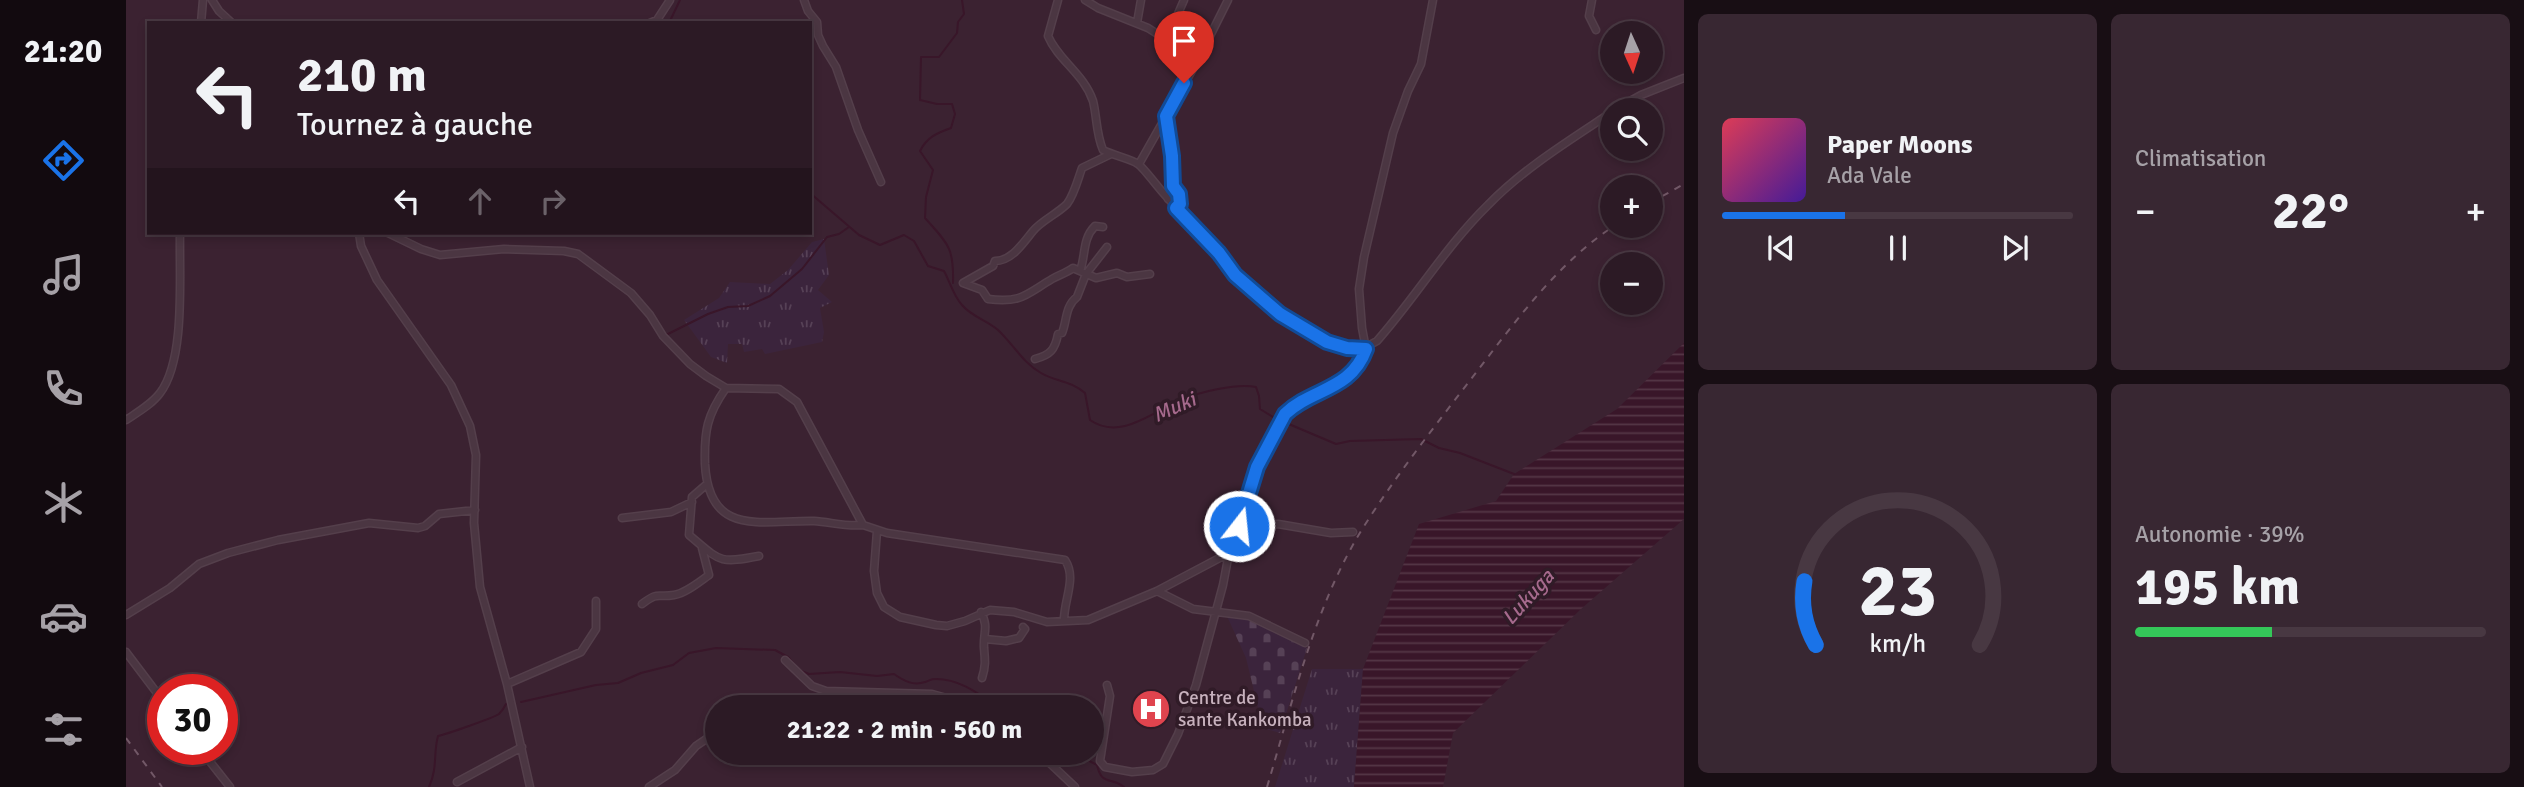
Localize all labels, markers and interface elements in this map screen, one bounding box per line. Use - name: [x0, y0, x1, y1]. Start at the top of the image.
- pin: [1154, 11, 1214, 83]
- north arrow: [1600, 21, 1662, 84]
- map controls: [1600, 21, 1663, 315]
- icon: arrive: [1165, 22, 1203, 60]
- text: 21:20: [24, 32, 102, 71]
- text: 210 m: [297, 45, 427, 105]
- icon: left: [182, 49, 273, 140]
- button: search: [1600, 98, 1663, 161]
- text: Tournez à gauche: [297, 105, 533, 144]
- text: Paper Moons: [1827, 129, 1973, 161]
- icon: directions: [39, 136, 88, 185]
- text: Climatisation: [2135, 144, 2266, 173]
- text: Ada Vale: [1827, 161, 1912, 190]
- button: +: [1600, 175, 1663, 238]
- text: 22°: [2272, 179, 2349, 243]
- icon: left: [388, 182, 426, 220]
- icon: ahead: [461, 182, 499, 220]
- icon: right: [534, 182, 572, 220]
- text: −: [2135, 188, 2156, 235]
- text: +: [2465, 188, 2486, 235]
- icon: previous: [1762, 229, 1800, 267]
- icon: pause: [1879, 229, 1917, 267]
- icon: next: [1996, 229, 2034, 267]
- icon: music: [39, 250, 88, 299]
- button: −: [1600, 252, 1663, 315]
- icon: phone: [39, 364, 88, 413]
- water label: Muki: [1148, 385, 1202, 428]
- icon: climate: [39, 478, 88, 527]
- position arrow: [1202, 489, 1276, 563]
- text: Autonomie · 39%: [2135, 520, 2305, 549]
- text: 23: [1858, 547, 1937, 636]
- text: 195 km: [2135, 555, 2300, 619]
- water label: Lukuga: [1496, 563, 1560, 630]
- icon: car: [39, 592, 88, 641]
- text: km/h: [1869, 627, 1926, 658]
- speed limit sign: 30: [147, 674, 238, 765]
- place label: Centre de sante Kankomba: [1178, 686, 1312, 732]
- hospital icon: Centre de sante Kankomba: [1130, 688, 1172, 730]
- icon: filters: [39, 705, 88, 754]
- text: 21:22 · 2 min · 560 m: [787, 714, 1022, 746]

